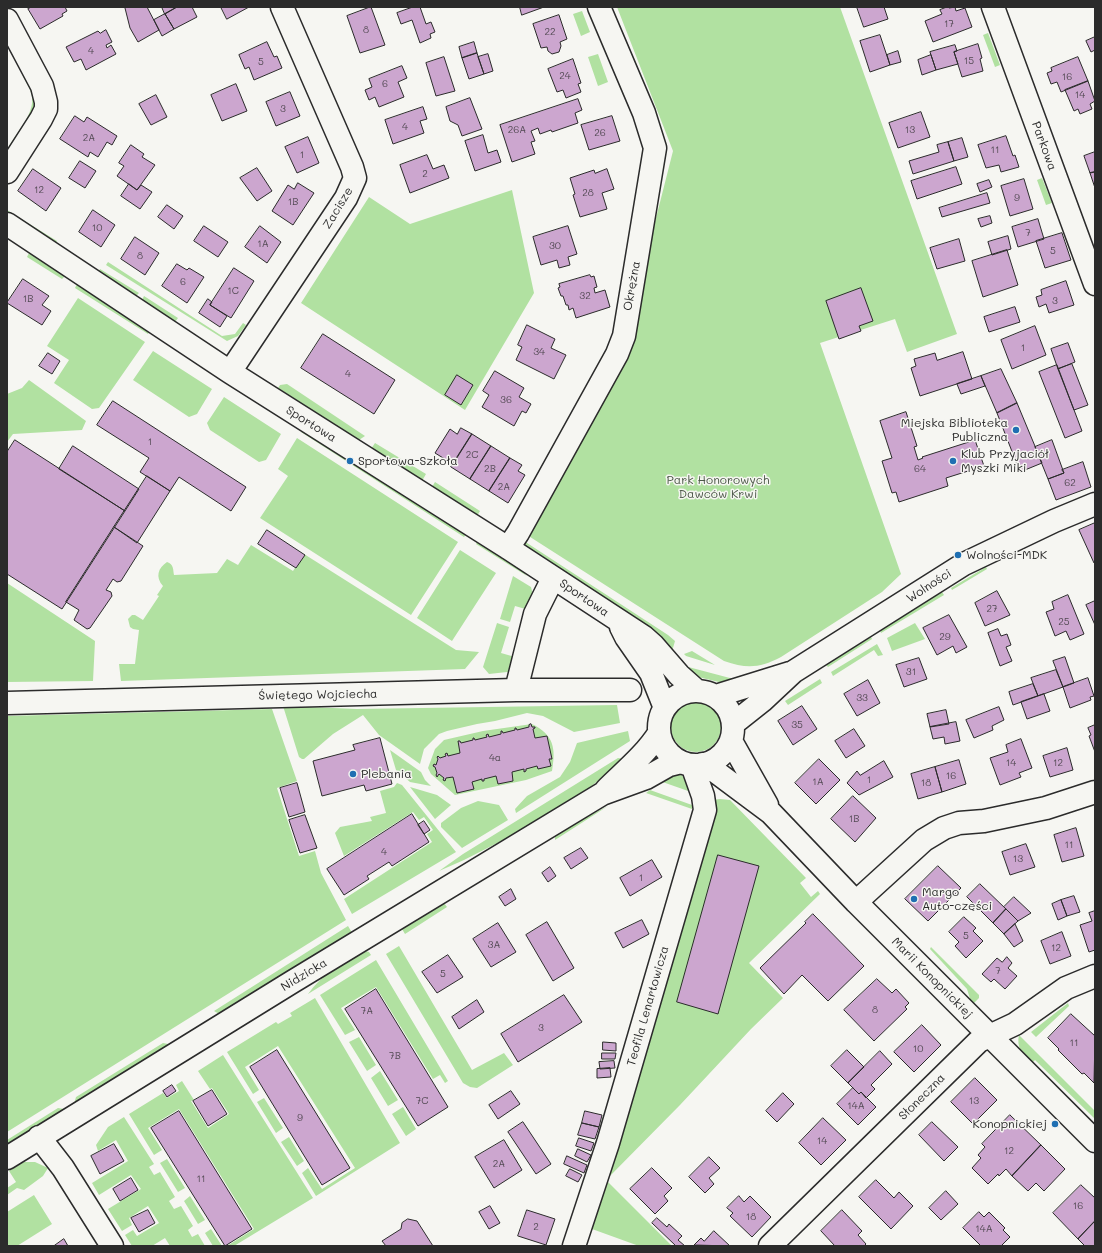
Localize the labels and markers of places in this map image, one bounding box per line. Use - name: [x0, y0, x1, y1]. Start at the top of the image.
- place label: Miejska Biblioteka Publiczna: [901, 416, 1008, 444]
- marker: Miejska Biblioteka Publiczna: [1011, 425, 1021, 435]
- place label: Klub Przyjaciół Myszki Miki: [961, 447, 1049, 475]
- place label: Sportowa-Szkoła: [358, 454, 458, 468]
- marker: Sportowa-Szkoła: [345, 456, 355, 466]
- marker: Klub Przyjaciół Myszki Miki: [948, 456, 958, 466]
- place label: Wolności-MDK: [966, 548, 1047, 562]
- marker: Wolności-MDK: [953, 550, 963, 560]
- place label: Plebania: [361, 767, 412, 781]
- marker: Plebania: [348, 769, 358, 779]
- place label: Margo Auto-części: [922, 885, 992, 913]
- marker: Margo Auto-części: [909, 894, 919, 904]
- place label: Konopnickiej: [973, 1117, 1047, 1131]
- marker: Konopnickiej: [1050, 1119, 1060, 1129]

